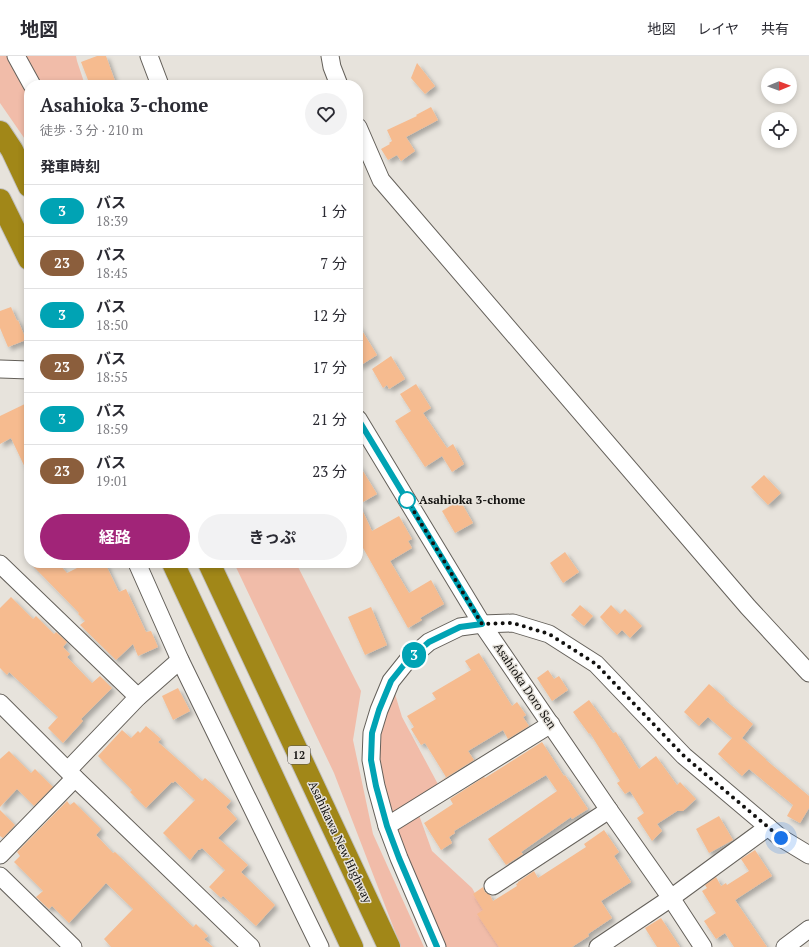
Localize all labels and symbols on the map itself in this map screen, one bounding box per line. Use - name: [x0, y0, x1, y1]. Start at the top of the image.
- north arrow: [761, 68, 797, 104]
- marker: Asahioka 3-chome: [398, 491, 416, 509]
- place label: Asahioka 3-chome: [419, 492, 526, 507]
- street label: Asahioka Doro Sen: [491, 640, 560, 732]
- line badge: 3: [401, 642, 427, 668]
- road number: 12: [288, 746, 310, 764]
- street label: Asahikawa New Highway: [306, 778, 376, 906]
- your location: [771, 828, 791, 848]

